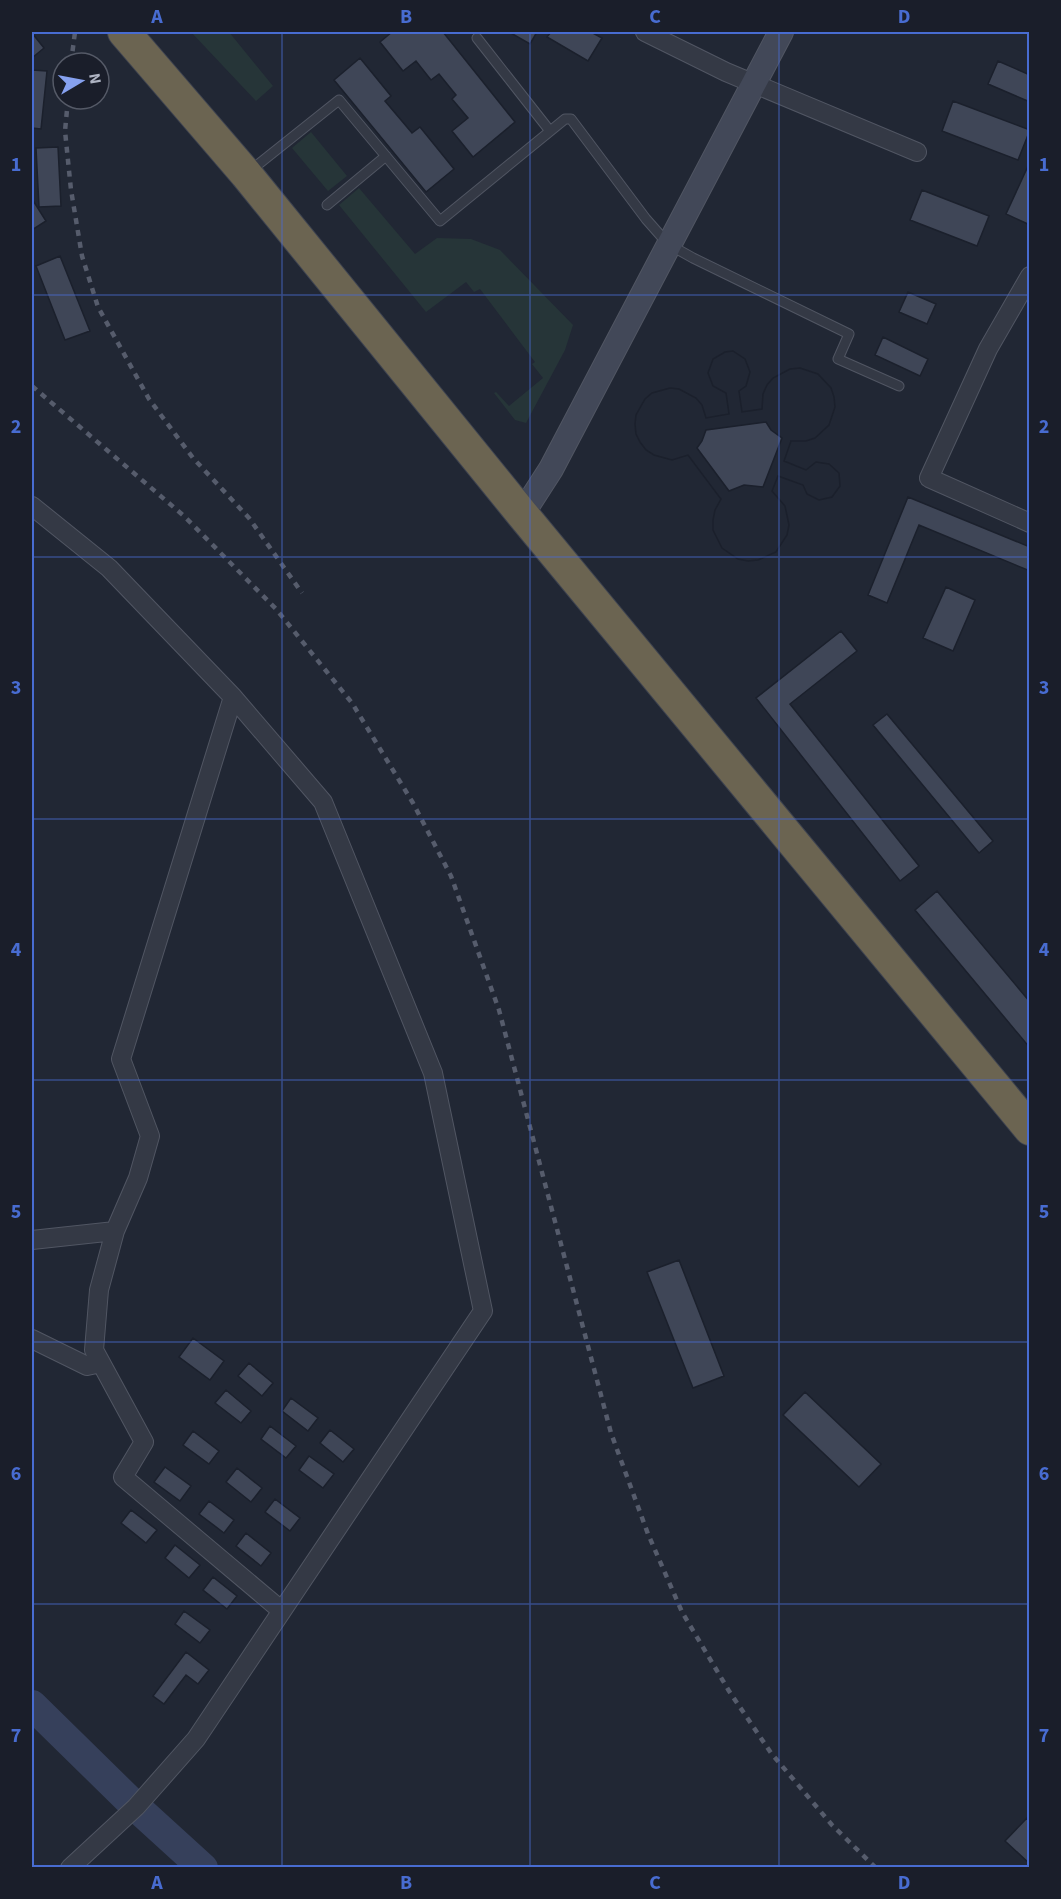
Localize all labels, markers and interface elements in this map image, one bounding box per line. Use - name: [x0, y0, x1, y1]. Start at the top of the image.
- text: A: [150, 3, 163, 31]
- text: B: [400, 3, 412, 31]
- text: C: [649, 3, 661, 31]
- text: D: [898, 3, 910, 31]
- north arrow: [51, 51, 111, 111]
- text: N: [83, 71, 107, 86]
- text: 1: [11, 151, 21, 179]
- text: 1: [1039, 151, 1049, 179]
- text: 2: [11, 413, 21, 441]
- text: 2: [1039, 413, 1049, 441]
- text: 3: [11, 674, 21, 702]
- text: 3: [1039, 674, 1049, 702]
- text: 4: [11, 936, 22, 964]
- text: 4: [1039, 936, 1050, 964]
- text: 5: [11, 1198, 21, 1226]
- text: 5: [1039, 1198, 1049, 1226]
- text: 6: [11, 1460, 21, 1488]
- text: 6: [1039, 1460, 1049, 1488]
- text: 7: [11, 1722, 21, 1750]
- text: 7: [1039, 1722, 1049, 1750]
- text: A: [150, 1869, 163, 1897]
- text: B: [400, 1869, 412, 1897]
- text: C: [649, 1869, 661, 1897]
- text: D: [898, 1869, 910, 1897]

